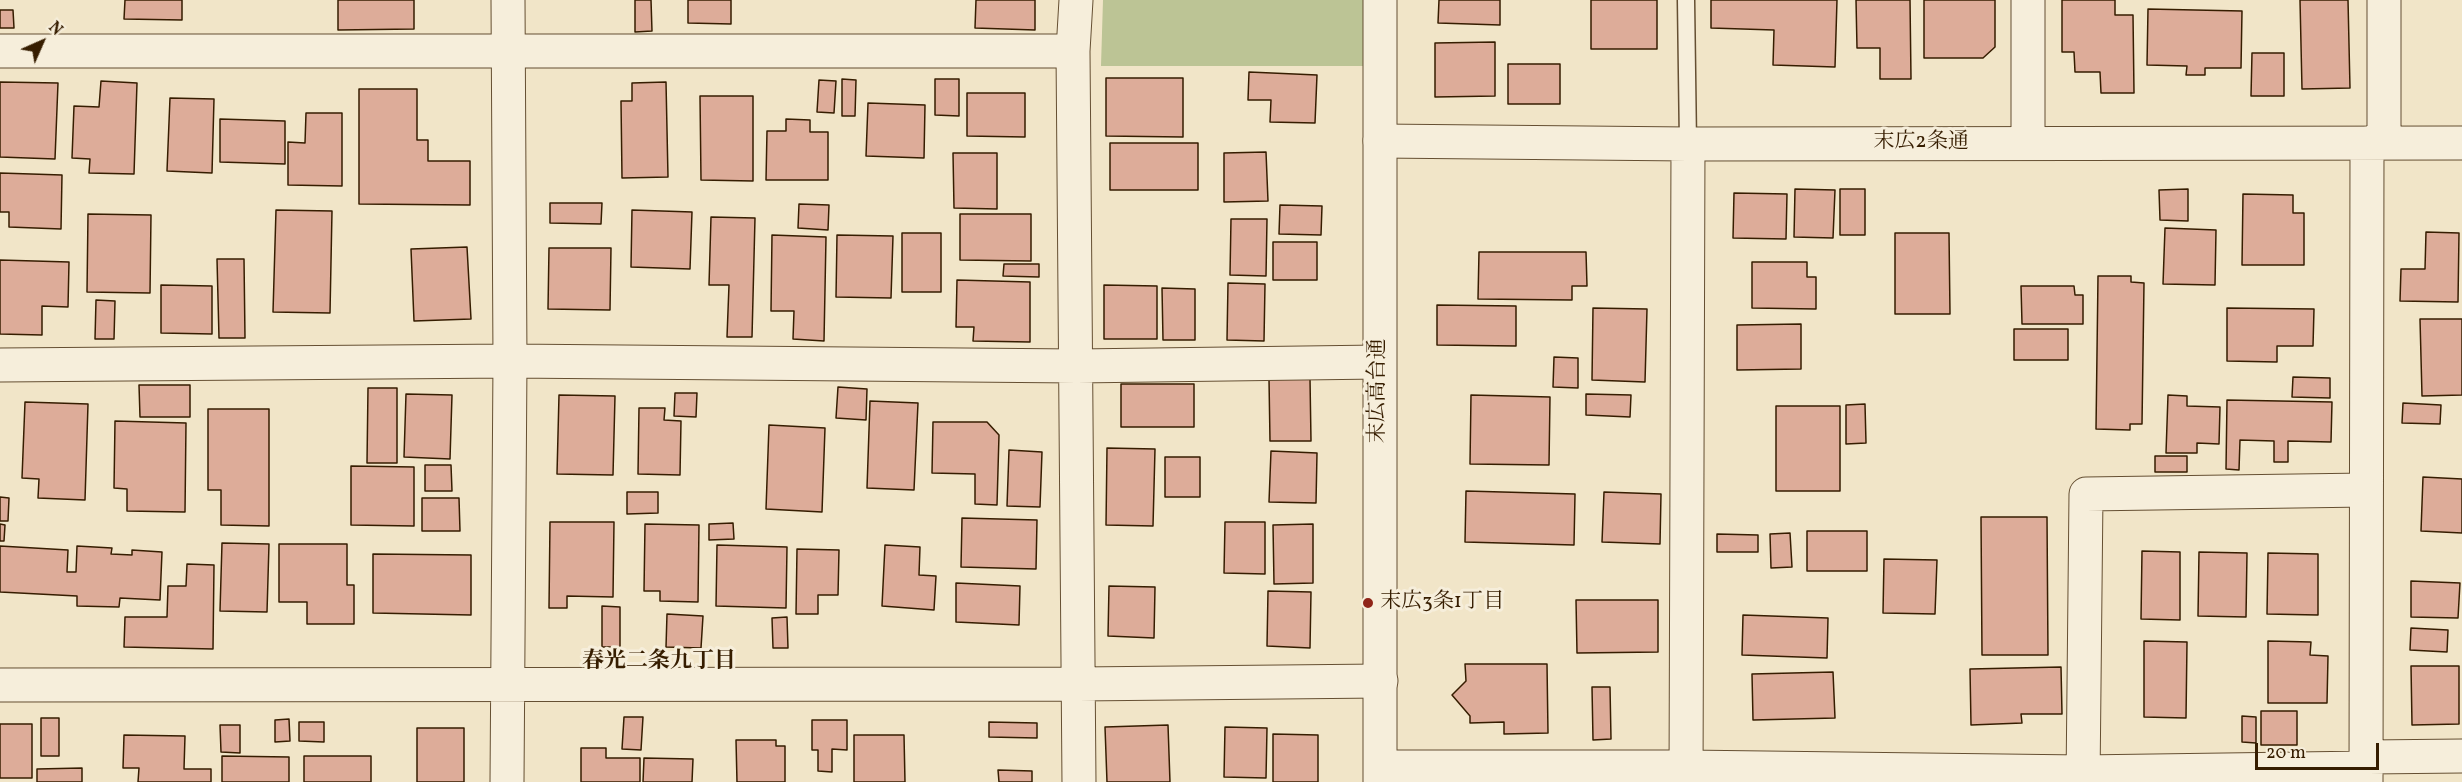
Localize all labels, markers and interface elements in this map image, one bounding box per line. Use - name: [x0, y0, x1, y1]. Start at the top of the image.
- north arrow: [12, 12, 72, 72]
- text: N: [43, 17, 67, 41]
- street label: 末広2条通: [1873, 130, 1969, 156]
- street label: 末広高台通: [1366, 339, 1392, 443]
- place label: 末広3条1丁目: [1380, 590, 1504, 616]
- marker: 末広3条1丁目: [1361, 596, 1375, 610]
- district label: 春光二条九丁目: [582, 650, 736, 676]
- scale bar: [2258, 731, 2382, 769]
- text: 20 m: [2266, 741, 2306, 766]

